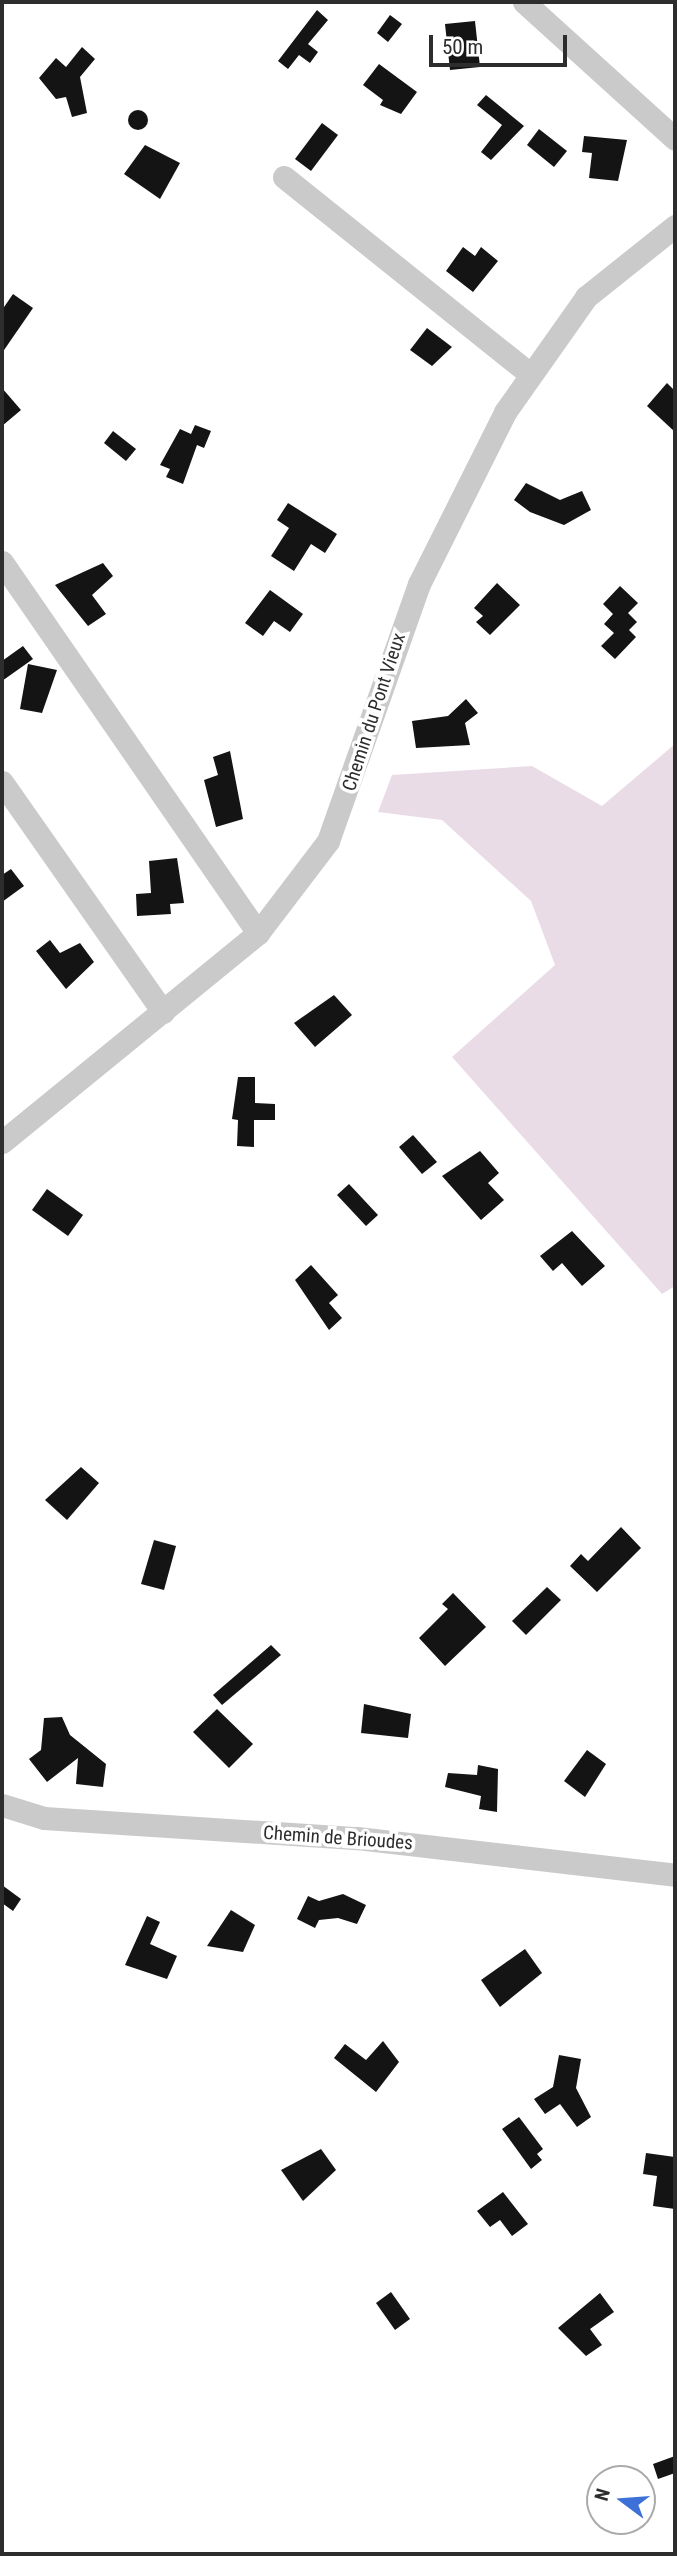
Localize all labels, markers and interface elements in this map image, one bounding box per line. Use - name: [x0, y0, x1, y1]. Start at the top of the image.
- scale bar: [432, 21, 570, 65]
- text: 50 m: [442, 35, 483, 59]
- street label: Chemin du Pont Vieux: [338, 630, 410, 794]
- street label: Chemin de Brioudes: [262, 1821, 414, 1855]
- north arrow: [586, 2465, 656, 2535]
- text: N: [590, 2486, 615, 2503]

